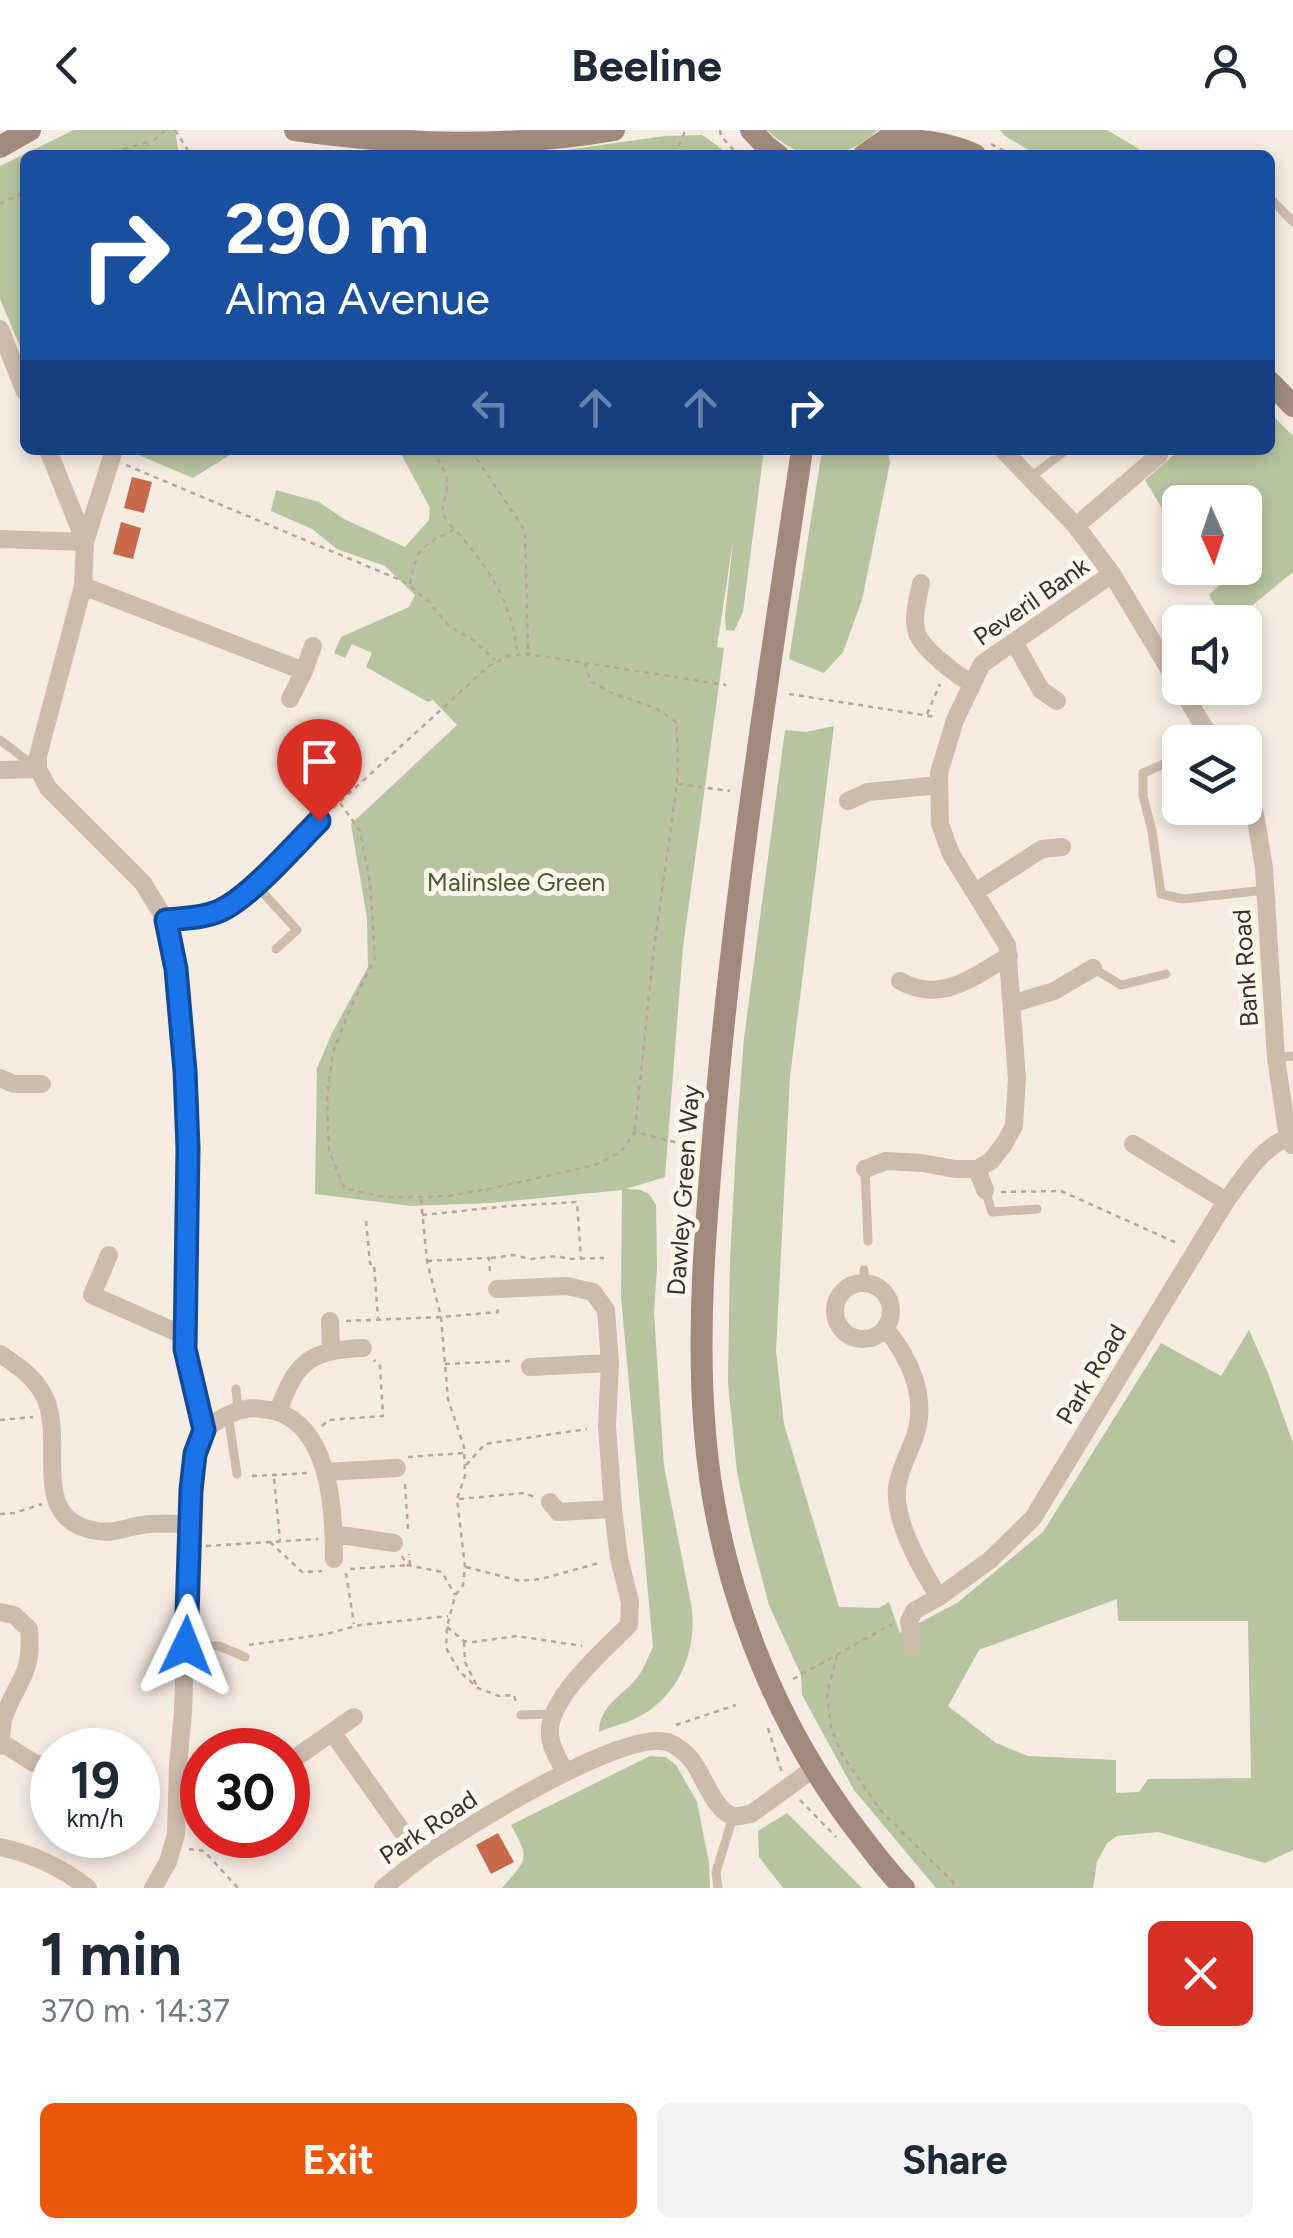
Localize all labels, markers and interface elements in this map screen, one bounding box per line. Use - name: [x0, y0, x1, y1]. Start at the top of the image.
- icon: back: [40, 38, 95, 93]
- text: Beeline: [571, 38, 722, 92]
- icon: person: [1198, 38, 1253, 93]
- text: 290 m: [225, 186, 429, 271]
- icon: right: [60, 190, 190, 320]
- text: Alma Avenue: [225, 271, 490, 325]
- icon: left: [463, 380, 518, 435]
- icon: ahead: [568, 380, 623, 435]
- icon: ahead: [673, 380, 728, 435]
- icon: right: [778, 380, 833, 435]
- north arrow: [1162, 485, 1262, 585]
- map controls: [1162, 485, 1262, 825]
- street label: Peveril Bank: [968, 550, 1095, 652]
- button: sound: [1162, 605, 1262, 705]
- pin: [277, 719, 362, 822]
- button: layers: [1162, 725, 1262, 825]
- icon: arrive: [292, 734, 347, 789]
- park label: Malinslee Green: [427, 867, 605, 897]
- street label: Bank Road: [1226, 908, 1264, 1028]
- street label: Dawley Green Way: [661, 1084, 705, 1296]
- street label: Park Road: [1049, 1319, 1133, 1429]
- position arrow: [134, 1594, 238, 1698]
- speed limit sign: 30: [180, 1728, 310, 1858]
- text: 19: [70, 1750, 120, 1811]
- street label: Park Road: [373, 1783, 483, 1871]
- text: km/h: [66, 1803, 124, 1833]
- text: 1 min: [40, 1918, 182, 1990]
- button: close: [1148, 1921, 1253, 2026]
- text: 370 m · 14:37: [40, 1992, 230, 2030]
- button: Exit: [40, 2103, 637, 2218]
- button: Share: [657, 2103, 1253, 2218]

